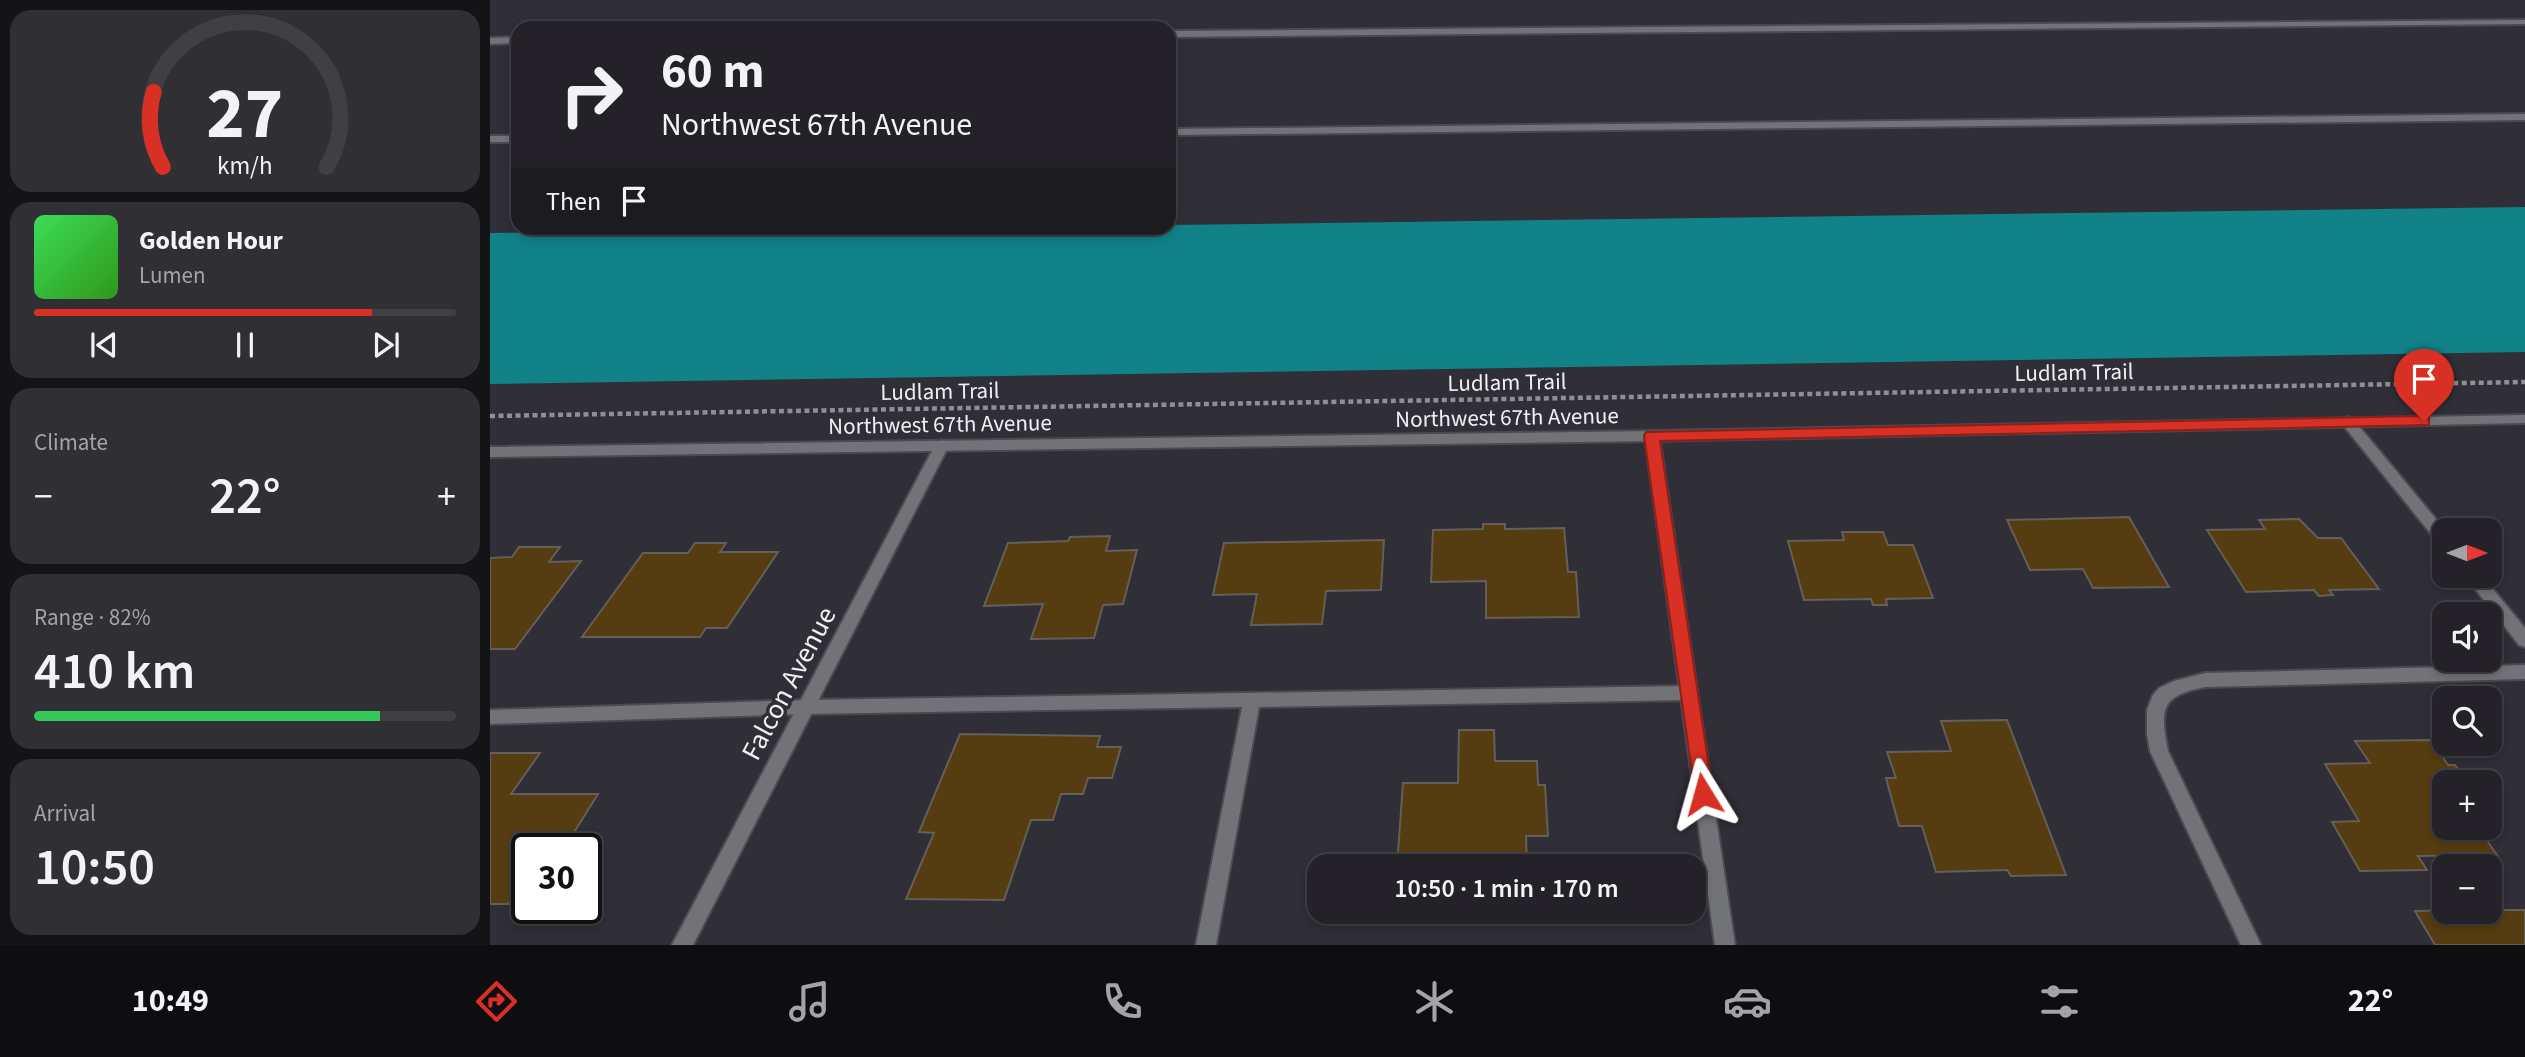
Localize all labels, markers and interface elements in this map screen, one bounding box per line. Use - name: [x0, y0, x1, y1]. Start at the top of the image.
- text: 60 m: [661, 37, 765, 107]
- icon: right: [546, 49, 637, 140]
- text: 27: [207, 62, 283, 166]
- text: Northwest 67th Avenue: [661, 102, 972, 148]
- text: km/h: [217, 148, 273, 184]
- icon: arrive: [615, 182, 653, 220]
- text: Then: [546, 183, 601, 220]
- text: Golden Hour: [139, 222, 283, 259]
- text: Lumen: [139, 259, 206, 292]
- icon: previous: [85, 326, 123, 364]
- icon: pause: [226, 326, 264, 364]
- icon: next: [367, 326, 405, 364]
- pin: [2394, 349, 2454, 421]
- street label: Ludlam Trail: [2014, 355, 2134, 390]
- icon: arrive: [2405, 360, 2443, 398]
- street label: Ludlam Trail: [1447, 365, 1567, 400]
- street label: Ludlam Trail: [880, 374, 1000, 409]
- street label: Northwest 67th Avenue: [1395, 399, 1619, 436]
- street label: Northwest 67th Avenue: [828, 406, 1052, 443]
- text: Climate: [34, 426, 108, 459]
- text: 22°: [209, 460, 281, 534]
- text: −: [34, 470, 53, 524]
- text: +: [437, 470, 456, 524]
- north arrow: [2432, 518, 2502, 588]
- map controls: [2432, 518, 2502, 924]
- street label: Falcon Avenue: [732, 600, 846, 767]
- text: Range · 82%: [34, 601, 151, 634]
- button: sound: [2432, 602, 2502, 672]
- text: 410 km: [34, 635, 195, 709]
- button: search: [2432, 686, 2502, 756]
- position arrow: [1666, 757, 1740, 831]
- button: +: [2432, 770, 2502, 840]
- text: Arrival: [34, 797, 96, 830]
- text: 10:50: [34, 831, 155, 905]
- speed limit sign: 30: [511, 833, 602, 924]
- button: −: [2432, 854, 2502, 924]
- text: 10:50 · 1 min · 170 m: [1394, 870, 1619, 907]
- icon: directions: [472, 977, 521, 1026]
- icon: music: [785, 977, 834, 1026]
- icon: phone: [1098, 977, 1147, 1026]
- icon: climate: [1410, 977, 1459, 1026]
- icon: car: [1723, 977, 1772, 1026]
- icon: filters: [2035, 977, 2084, 1026]
- text: 10:49: [132, 978, 209, 1024]
- text: 22°: [2348, 978, 2393, 1024]

